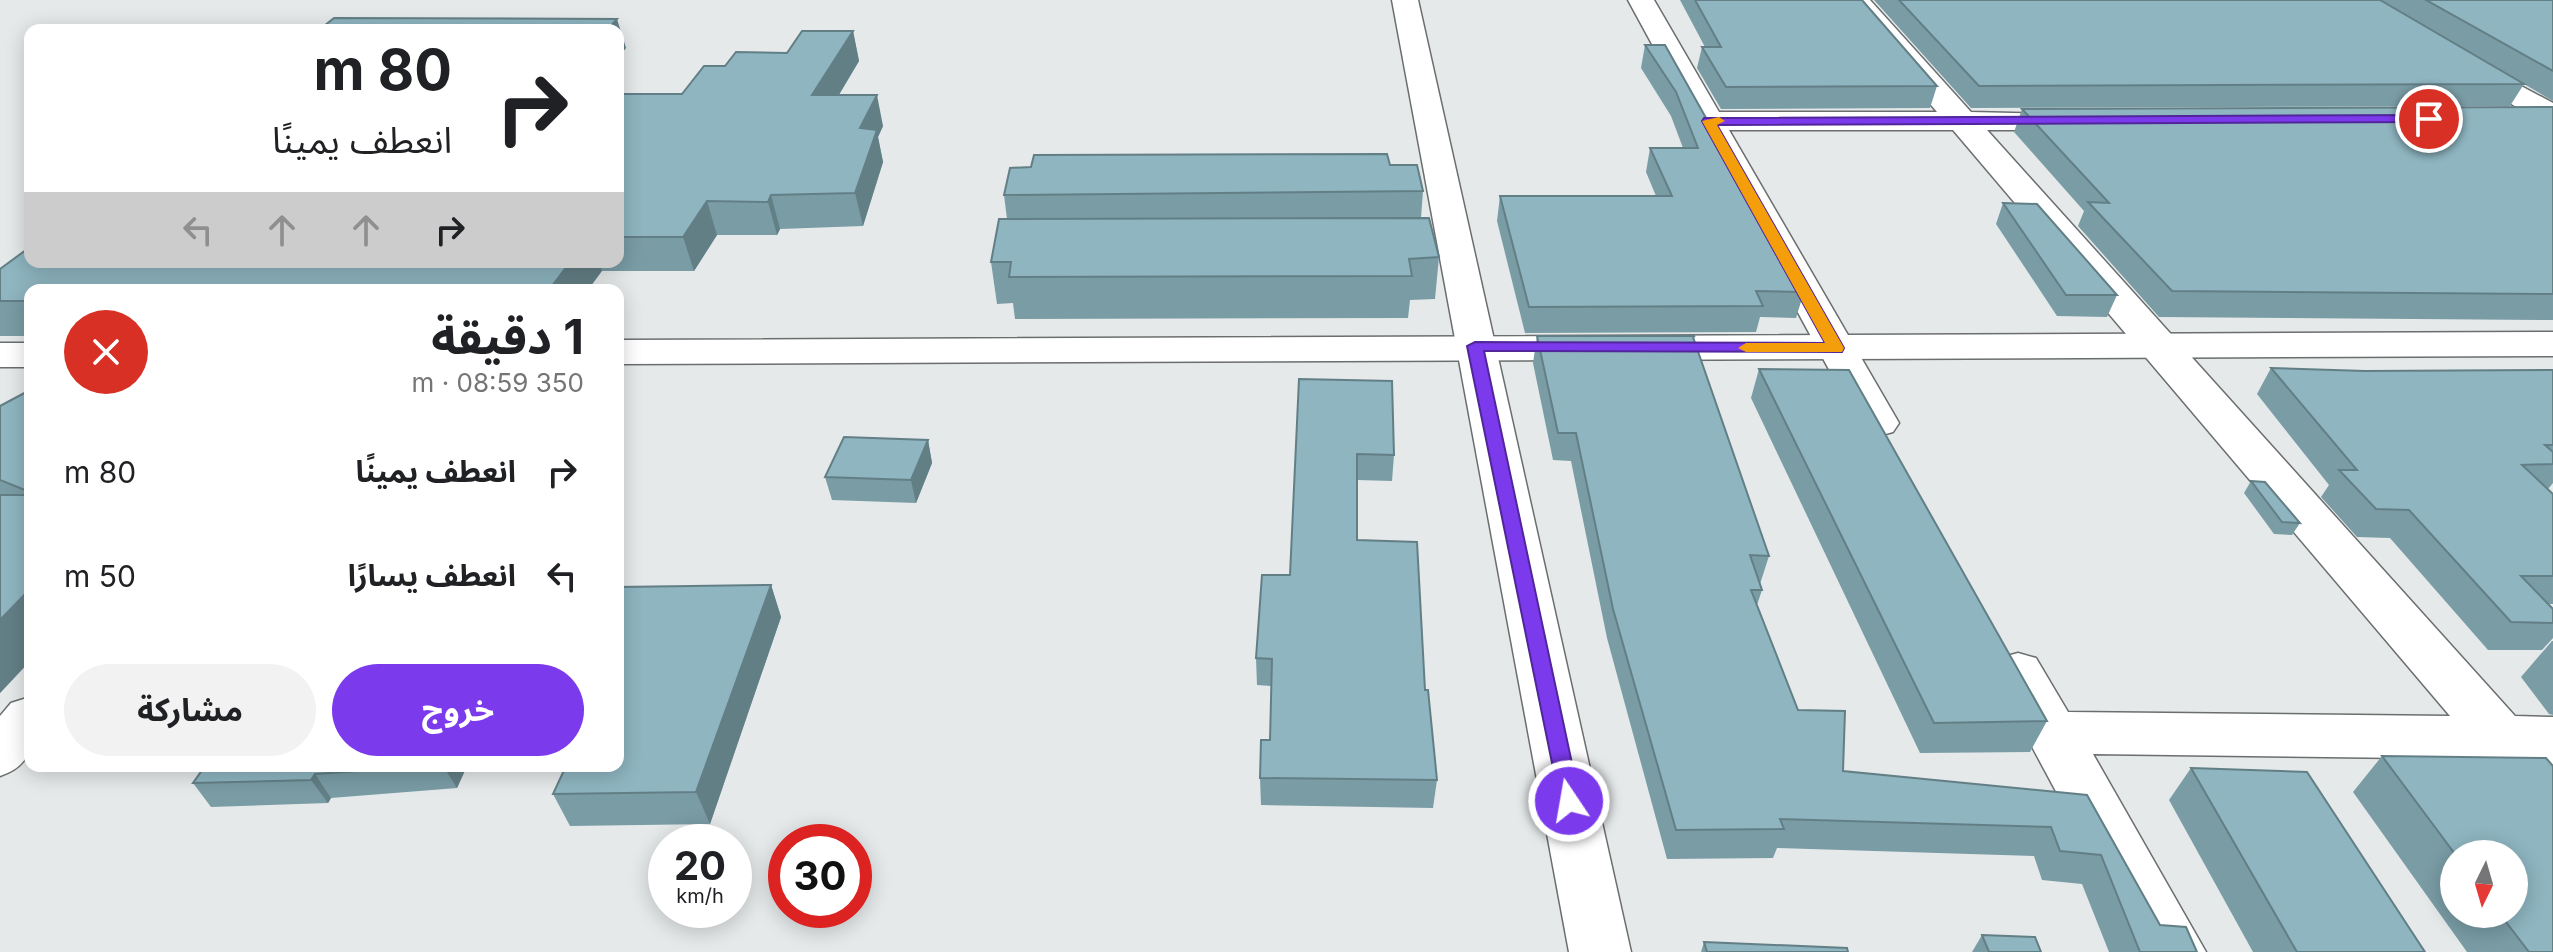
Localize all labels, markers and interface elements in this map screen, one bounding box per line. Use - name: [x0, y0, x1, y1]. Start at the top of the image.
- text: 80 m: [313, 36, 452, 104]
- icon: right: [480, 56, 584, 160]
- pin: [2395, 85, 2463, 153]
- icon: arrive: [2407, 97, 2451, 141]
- text: انعطف يمينًا: [272, 118, 452, 162]
- icon: left: [176, 208, 220, 252]
- icon: ahead: [260, 208, 304, 252]
- icon: ahead: [344, 208, 388, 252]
- icon: right: [428, 208, 472, 252]
- text: 1 دقيقة: [431, 307, 584, 366]
- button: close: [64, 310, 148, 394]
- text: 350 m · 08:59: [412, 367, 584, 398]
- icon: right: [540, 450, 584, 494]
- text: انعطف يمينًا: [356, 453, 516, 489]
- text: 80 m: [64, 454, 136, 490]
- icon: left: [540, 554, 584, 598]
- text: انعطف يسارًا: [348, 557, 516, 593]
- text: 50 m: [64, 558, 136, 594]
- button: مشاركة: [64, 664, 316, 756]
- button: خروج: [332, 664, 584, 756]
- position arrow: [1527, 759, 1611, 843]
- speed limit sign: 30: [768, 824, 872, 928]
- north arrow: [2440, 840, 2528, 928]
- map controls: [2440, 840, 2528, 928]
- text: 20: [674, 841, 726, 890]
- text: km/h: [676, 884, 724, 908]

